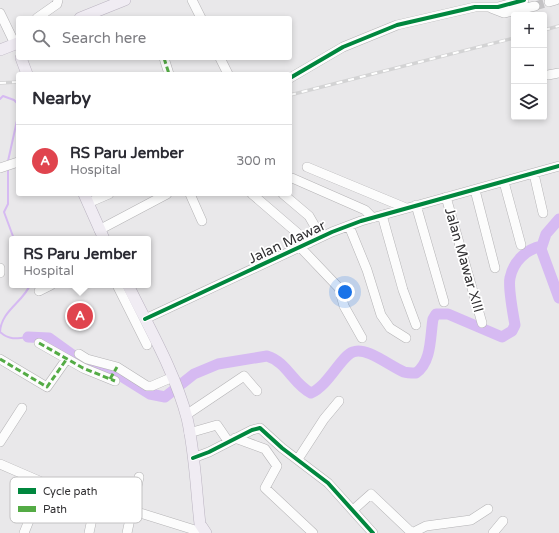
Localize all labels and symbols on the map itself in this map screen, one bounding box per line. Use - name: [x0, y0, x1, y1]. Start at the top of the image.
- street label: Jalan Mawar XIII: [441, 206, 487, 314]
- street label: Jalan Mawar: [246, 216, 329, 267]
- your location: [335, 282, 355, 302]
- pin: A: [67, 301, 93, 331]
- legend: [10, 477, 142, 523]
- text: Cycle path: [43, 485, 98, 498]
- text: Path: [43, 503, 67, 516]

